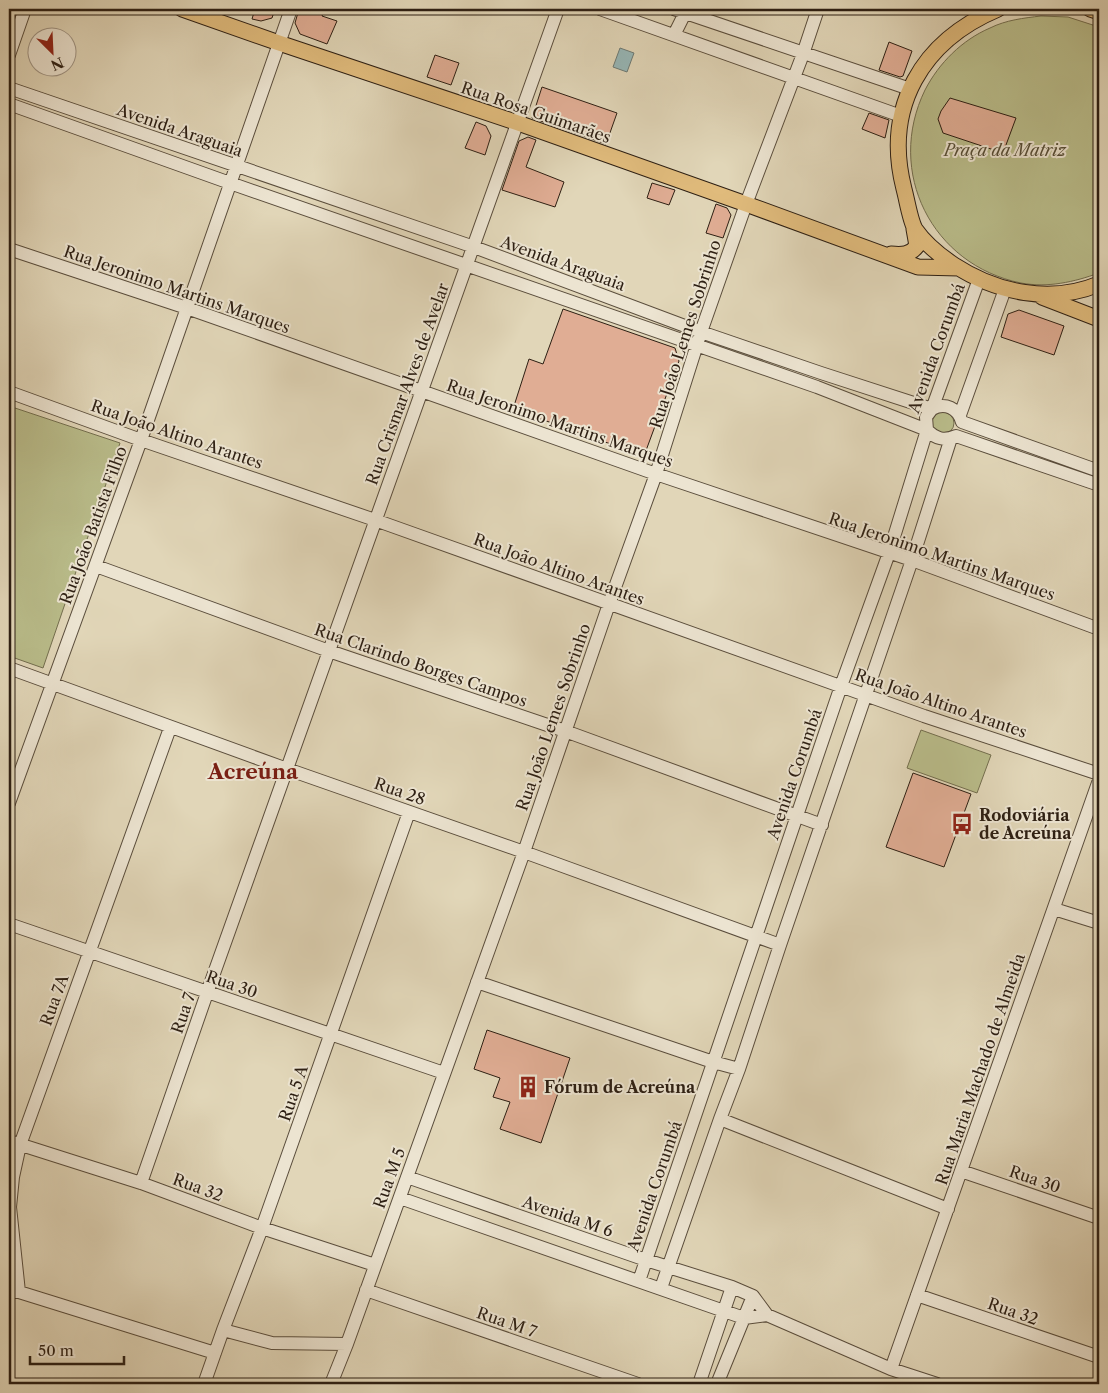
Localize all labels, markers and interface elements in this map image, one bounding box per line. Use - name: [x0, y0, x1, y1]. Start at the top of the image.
- north arrow: [28, 28, 78, 78]
- text: N: [48, 53, 67, 75]
- street label: Rua Rosa Guimarães: [459, 77, 613, 147]
- street label: Avenida Araguaia: [114, 99, 246, 161]
- park label: Praça da Matriz: [942, 140, 1068, 160]
- street label: Avenida Araguaia: [497, 231, 629, 295]
- street label: Rua João Lemes Sobrinho: [645, 237, 725, 431]
- street label: Rua Jeronimo Martins Marques: [61, 241, 293, 337]
- street label: Rua Crismar Alves de Avelar: [361, 280, 453, 488]
- street label: Avenida Corumbá: [903, 280, 969, 417]
- street label: Rua Jeronimo Martins Marques: [444, 375, 676, 471]
- street label: Rua João Altino Arantes: [88, 395, 266, 473]
- street label: Rua João Batista Filho: [55, 443, 131, 607]
- street label: Rua Jeronimo Martins Marques: [826, 508, 1058, 604]
- street label: Rua João Altino Arantes: [471, 529, 647, 609]
- street label: Rua Clarindo Borges Campos: [312, 619, 530, 711]
- street label: Rua João Lemes Sobrinho: [511, 621, 595, 813]
- street label: Rua João Altino Arantes: [852, 664, 1030, 742]
- street label: Avenida Corumbá: [762, 705, 826, 843]
- district label: Acreúna: [207, 759, 299, 784]
- street label: Rua 28: [372, 773, 428, 809]
- place label: Rodoviária de Acreúna: [979, 805, 1072, 843]
- bus stop icon: Rodoviária de Acreúna: [949, 811, 975, 837]
- street label: Rua Maria Machado de Almeida: [931, 950, 1029, 1187]
- street label: Rua 30: [204, 966, 260, 1002]
- street label: Rua 7A: [35, 970, 73, 1028]
- street label: Rua 7: [167, 990, 199, 1036]
- street label: Rua 5 A: [274, 1061, 312, 1124]
- building icon: Fórum de Acreúna: [515, 1074, 541, 1100]
- place label: Fórum de Acreúna: [544, 1077, 696, 1097]
- street label: Avenida Corumbá: [622, 1117, 686, 1255]
- street label: Rua M 5: [369, 1145, 409, 1211]
- street label: Rua 30: [1007, 1161, 1063, 1197]
- street label: Rua 32: [170, 1169, 226, 1205]
- street label: Avenida M 6: [519, 1191, 616, 1241]
- street label: Rua 32: [985, 1293, 1041, 1329]
- street label: Rua M 7: [474, 1302, 540, 1342]
- scale bar: [30, 1333, 124, 1365]
- text: 50 m: [38, 1341, 74, 1360]

